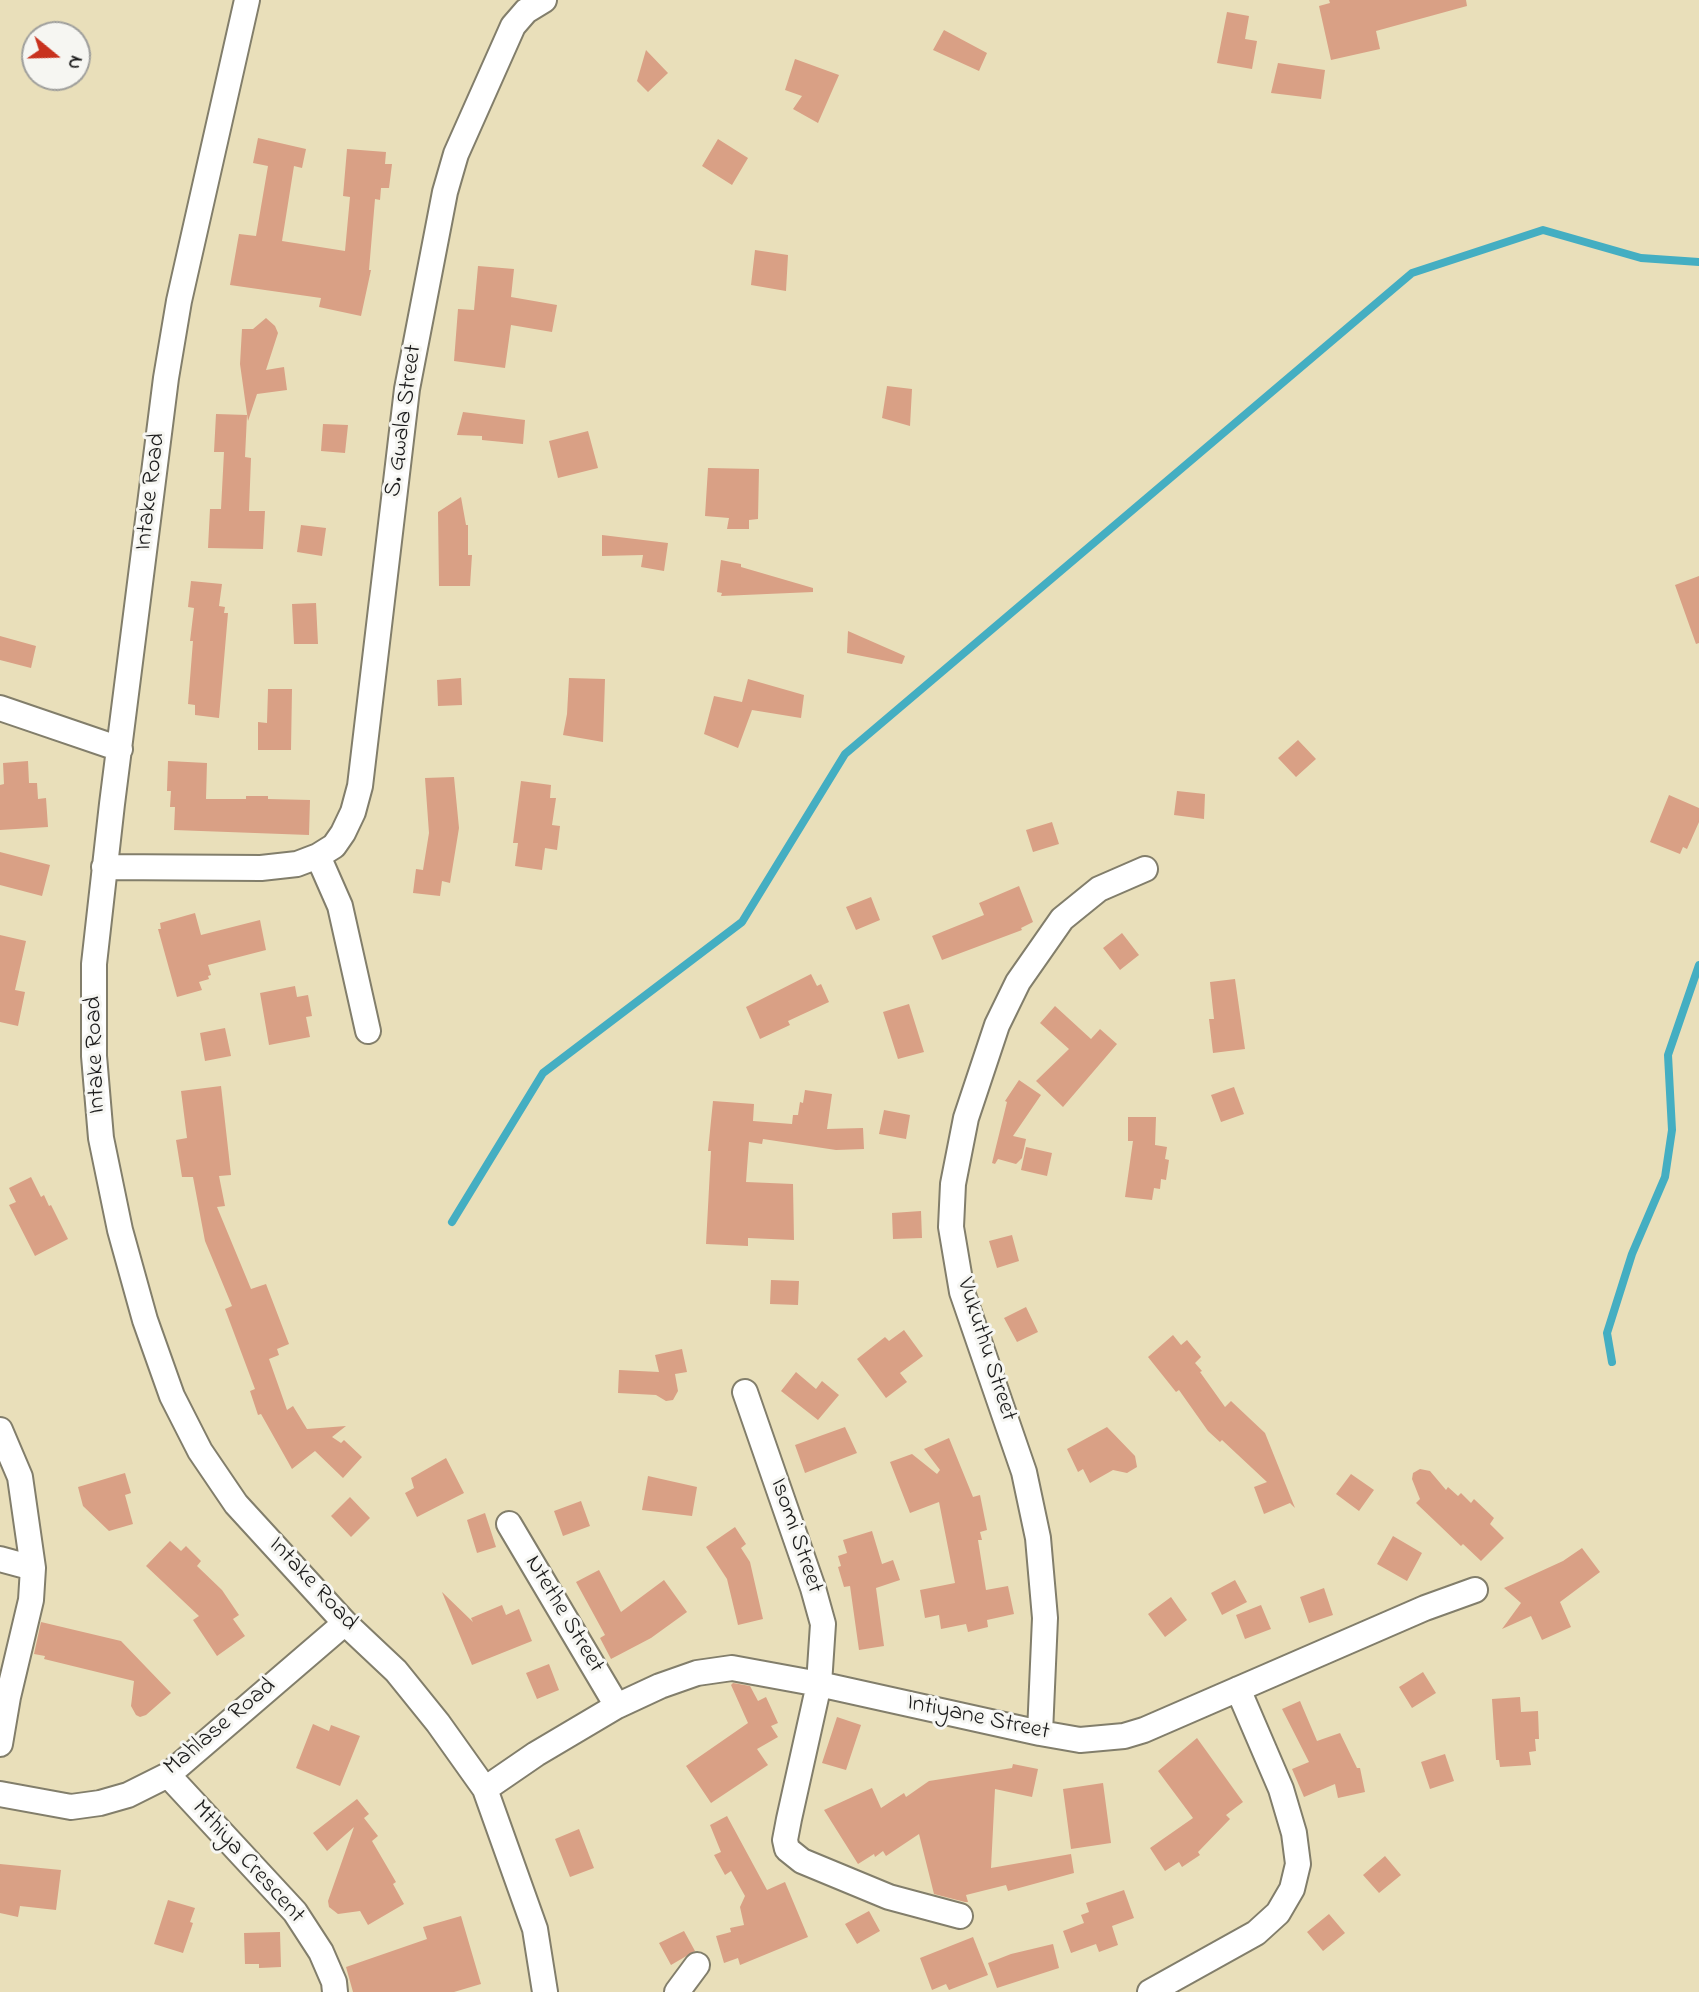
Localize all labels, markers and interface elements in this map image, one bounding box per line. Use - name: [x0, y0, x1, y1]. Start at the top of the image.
- north arrow: [21, 21, 91, 91]
- text: N: [60, 52, 89, 73]
- street label: S. Gwala Street: [380, 343, 430, 499]
- street label: Intake Road: [131, 432, 173, 552]
- street label: Intake Road: [81, 996, 113, 1114]
- street label: Vukuthu Street: [948, 1275, 1022, 1425]
- street label: Isomi Street: [762, 1475, 828, 1597]
- street label: Intake Road: [261, 1532, 363, 1638]
- street label: Ntethe Street: [517, 1551, 609, 1679]
- street label: Mahlase Road: [159, 1673, 283, 1783]
- street label: Intiyane Street: [904, 1690, 1052, 1748]
- street label: Mthiya Crescent: [184, 1796, 310, 1930]

